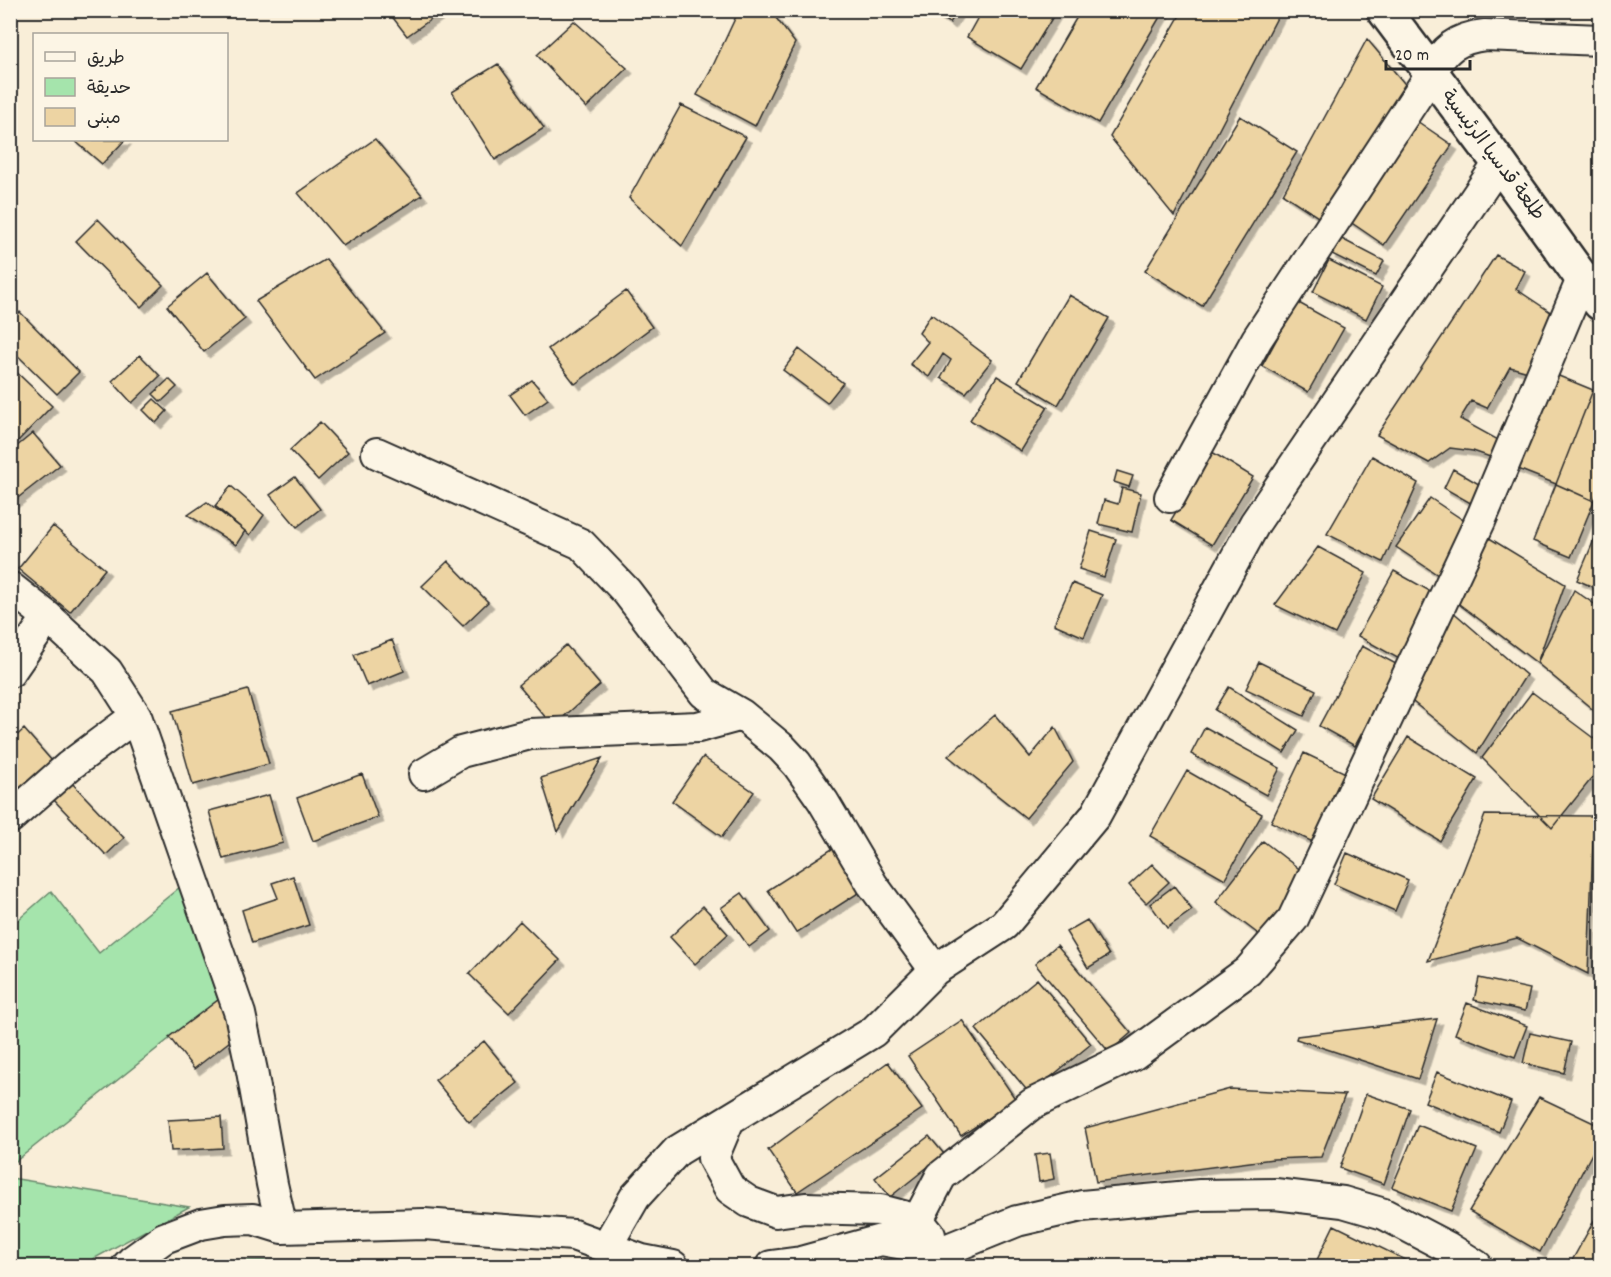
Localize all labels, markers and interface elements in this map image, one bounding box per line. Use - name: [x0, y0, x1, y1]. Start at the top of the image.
- legend: [33, 33, 228, 141]
- scale bar: [1386, 33, 1470, 71]
- text: 20 m: [1395, 44, 1429, 69]
- text: طريق: [87, 47, 125, 72]
- text: حديقة: [87, 77, 131, 102]
- street label: طلعة قدسيا الرئيسية: [1433, 85, 1551, 227]
- text: مبنى: [87, 107, 121, 132]

